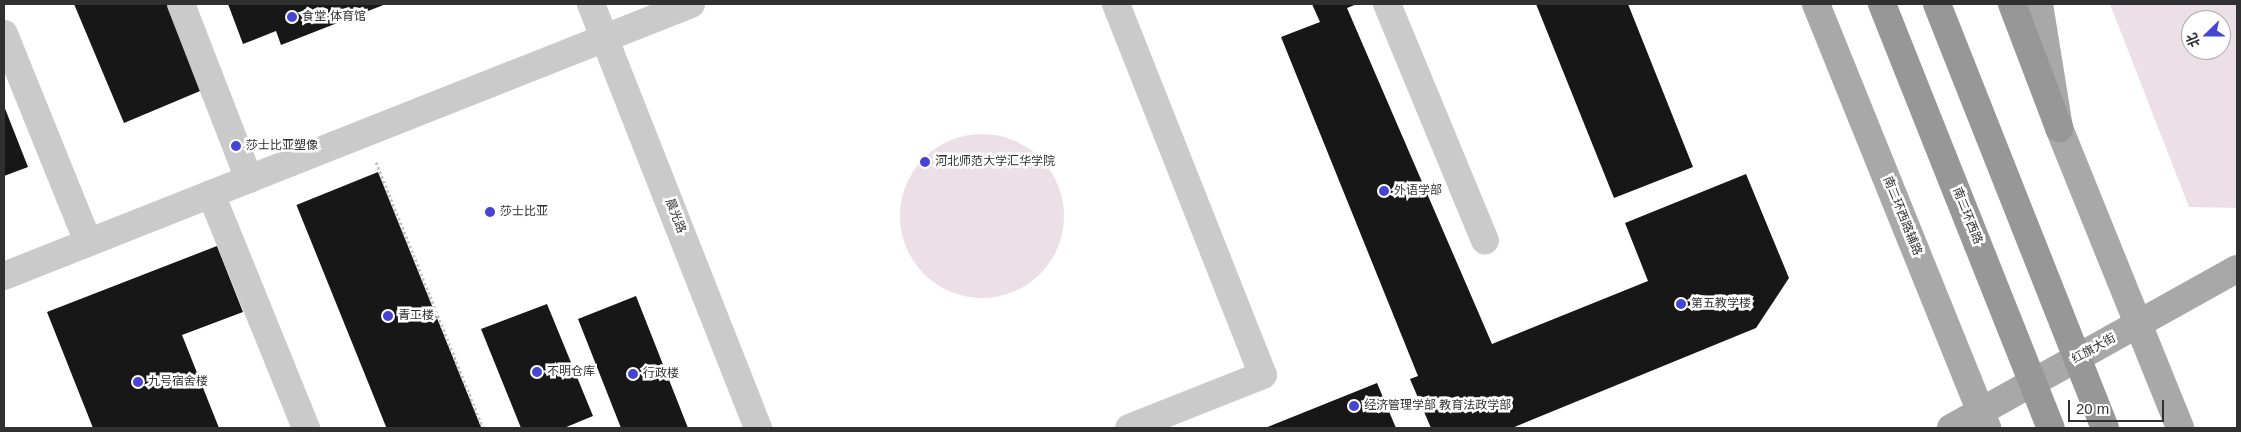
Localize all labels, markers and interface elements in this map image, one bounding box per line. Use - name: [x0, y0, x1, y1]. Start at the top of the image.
- place label: 食堂·体育馆: [302, 10, 366, 24]
- north arrow: [2181, 10, 2231, 60]
- marker: 食堂·体育馆: [286, 11, 298, 23]
- text: 北: [2183, 31, 2203, 50]
- place label: 莎士比亚塑像: [246, 139, 318, 153]
- marker: 莎士比亚塑像: [230, 140, 242, 152]
- place label: 河北师范大学汇华学院: [935, 155, 1055, 169]
- marker: 河北师范大学汇华学院: [919, 156, 931, 168]
- street label: 南二环西路辅路: [1880, 174, 1924, 258]
- place label: 外语学部: [1394, 184, 1442, 198]
- marker: 外语学部: [1378, 185, 1390, 197]
- street label: 南二环西路: [1949, 185, 1985, 247]
- street label: 晨光路: [662, 197, 688, 235]
- place label: 莎士比亚: [500, 205, 548, 219]
- marker: 莎士比亚: [484, 206, 496, 218]
- place label: 第五教学楼: [1691, 297, 1751, 311]
- marker: 第五教学楼: [1675, 298, 1687, 310]
- place label: 青工楼: [398, 309, 434, 323]
- marker: 青工楼: [382, 310, 394, 322]
- street label: 红旗大街: [2070, 331, 2118, 367]
- place label: 不明仓库: [547, 365, 595, 379]
- marker: 不明仓库: [531, 366, 543, 378]
- place label: 行政楼: [643, 367, 679, 381]
- marker: 行政楼: [627, 368, 639, 380]
- place label: 九号宿舍楼: [148, 375, 208, 389]
- marker: 九号宿舍楼: [132, 376, 144, 388]
- scale bar: [2071, 390, 2167, 422]
- place label: 经济管理学部 教育法政学部: [1364, 399, 1511, 413]
- marker: 经济管理学部 教育法政学部: [1348, 400, 1360, 412]
- text: 20 m: [2076, 400, 2109, 417]

